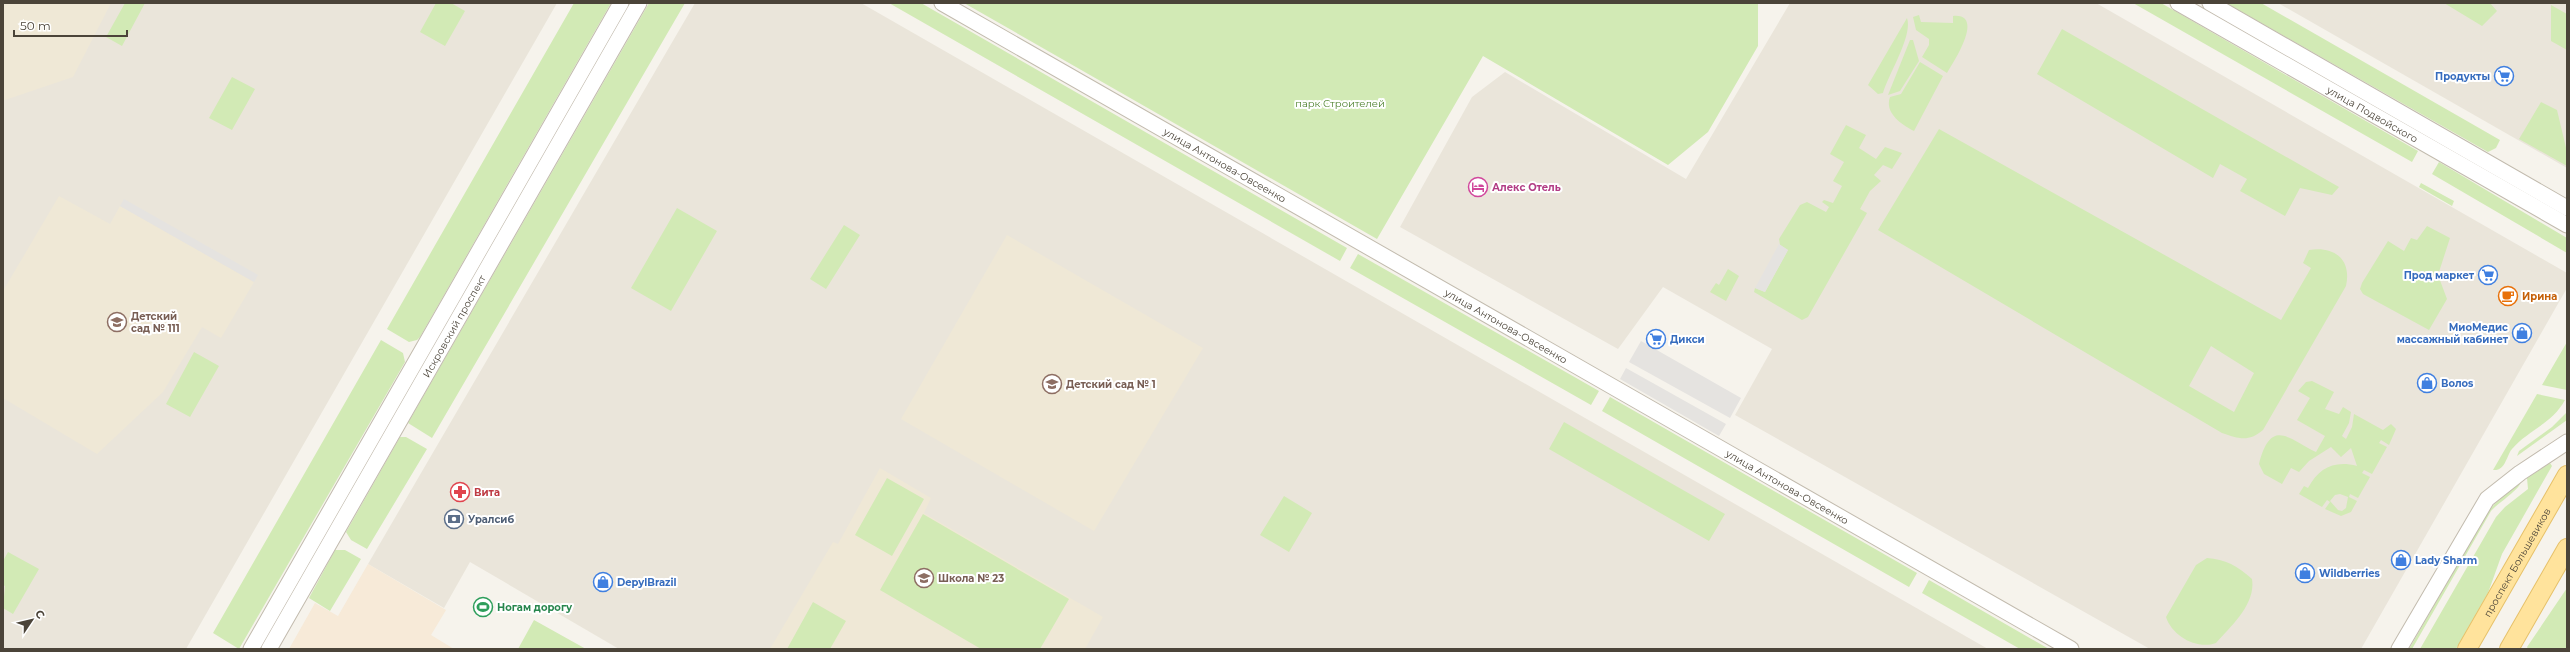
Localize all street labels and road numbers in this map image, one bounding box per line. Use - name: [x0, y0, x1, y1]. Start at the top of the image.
- street label: улица Подвойского: [2324, 83, 2420, 146]
- street label: улица Антонова-Овсеенко: [1160, 125, 1288, 206]
- street label: Искровский проспект: [420, 273, 489, 380]
- street label: улица Антонова-Овсеенко: [1441, 286, 1570, 366]
- street label: улица Антонова-Овсеенко: [1723, 446, 1851, 527]
- street label: проспект Большевиков: [2481, 506, 2554, 619]

